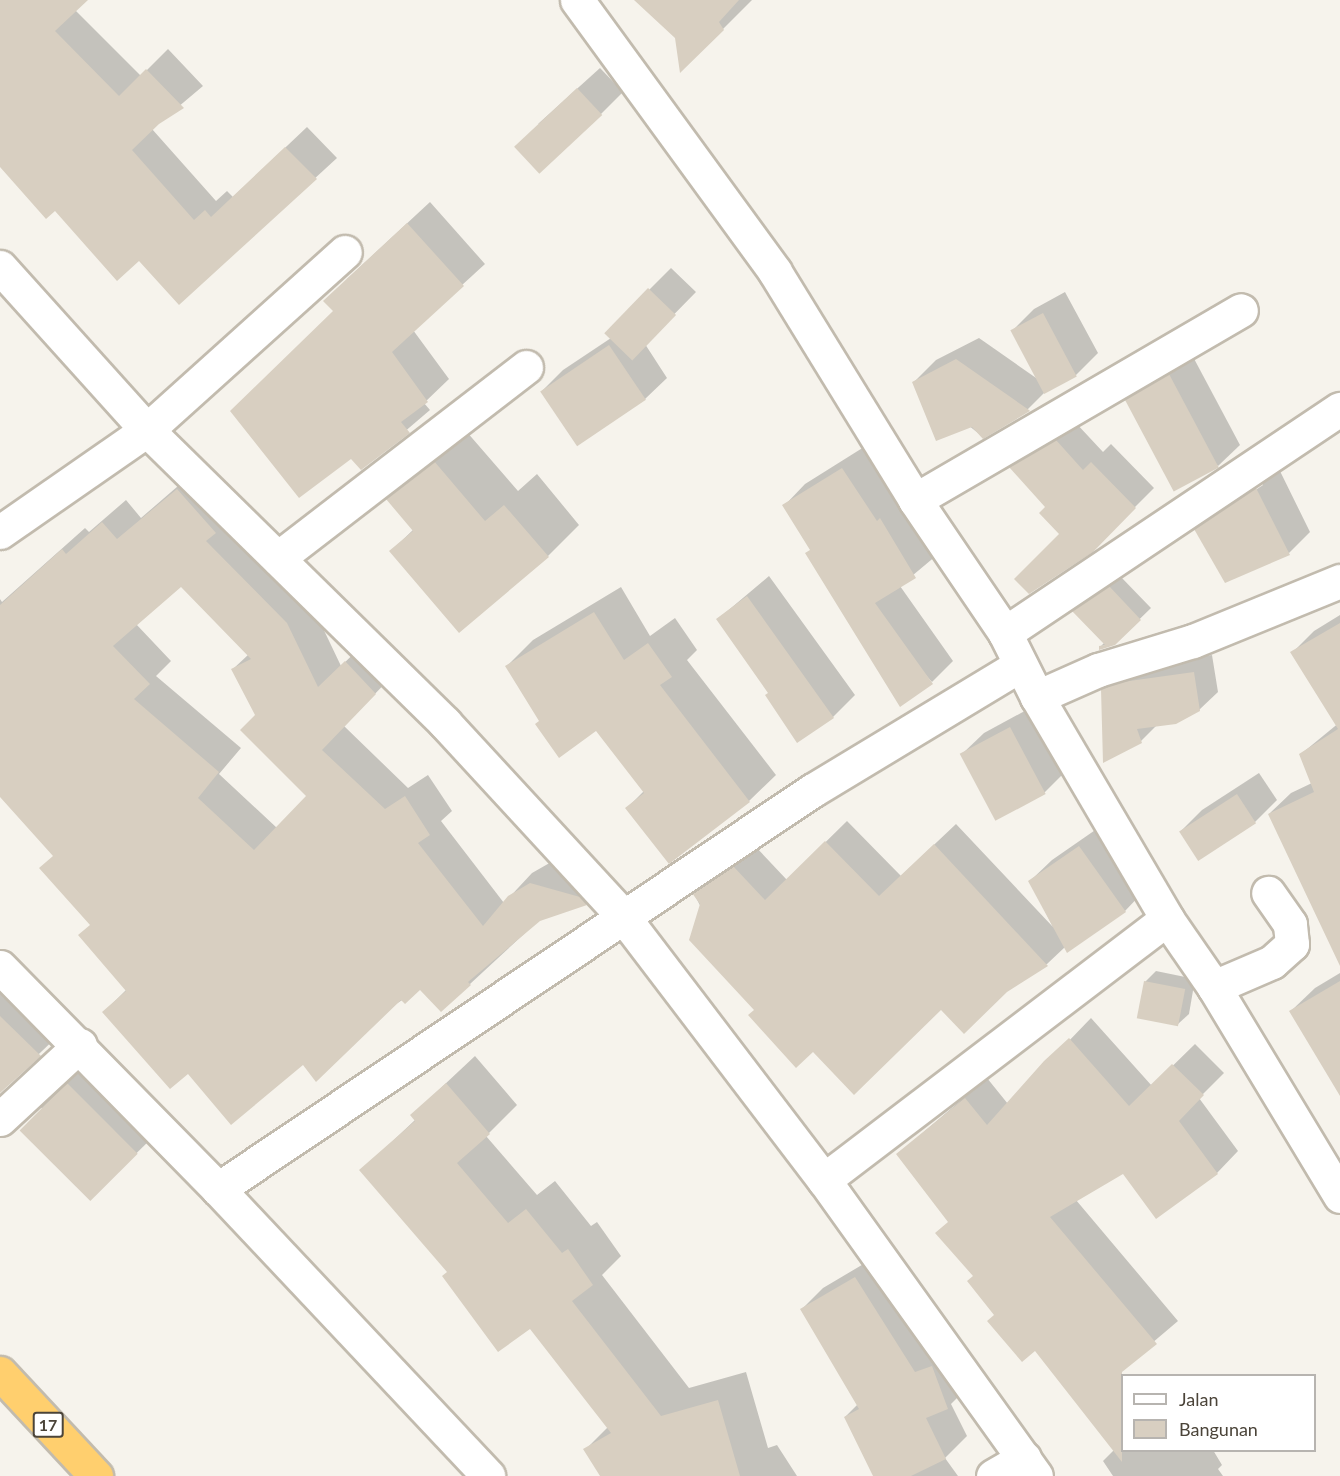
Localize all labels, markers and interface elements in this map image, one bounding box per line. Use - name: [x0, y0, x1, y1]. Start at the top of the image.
- legend: [1121, 1374, 1316, 1452]
- text: Jalan: [1179, 1388, 1218, 1410]
- road number: 17: [32, 1412, 64, 1438]
- text: Bangunan: [1179, 1418, 1258, 1440]

